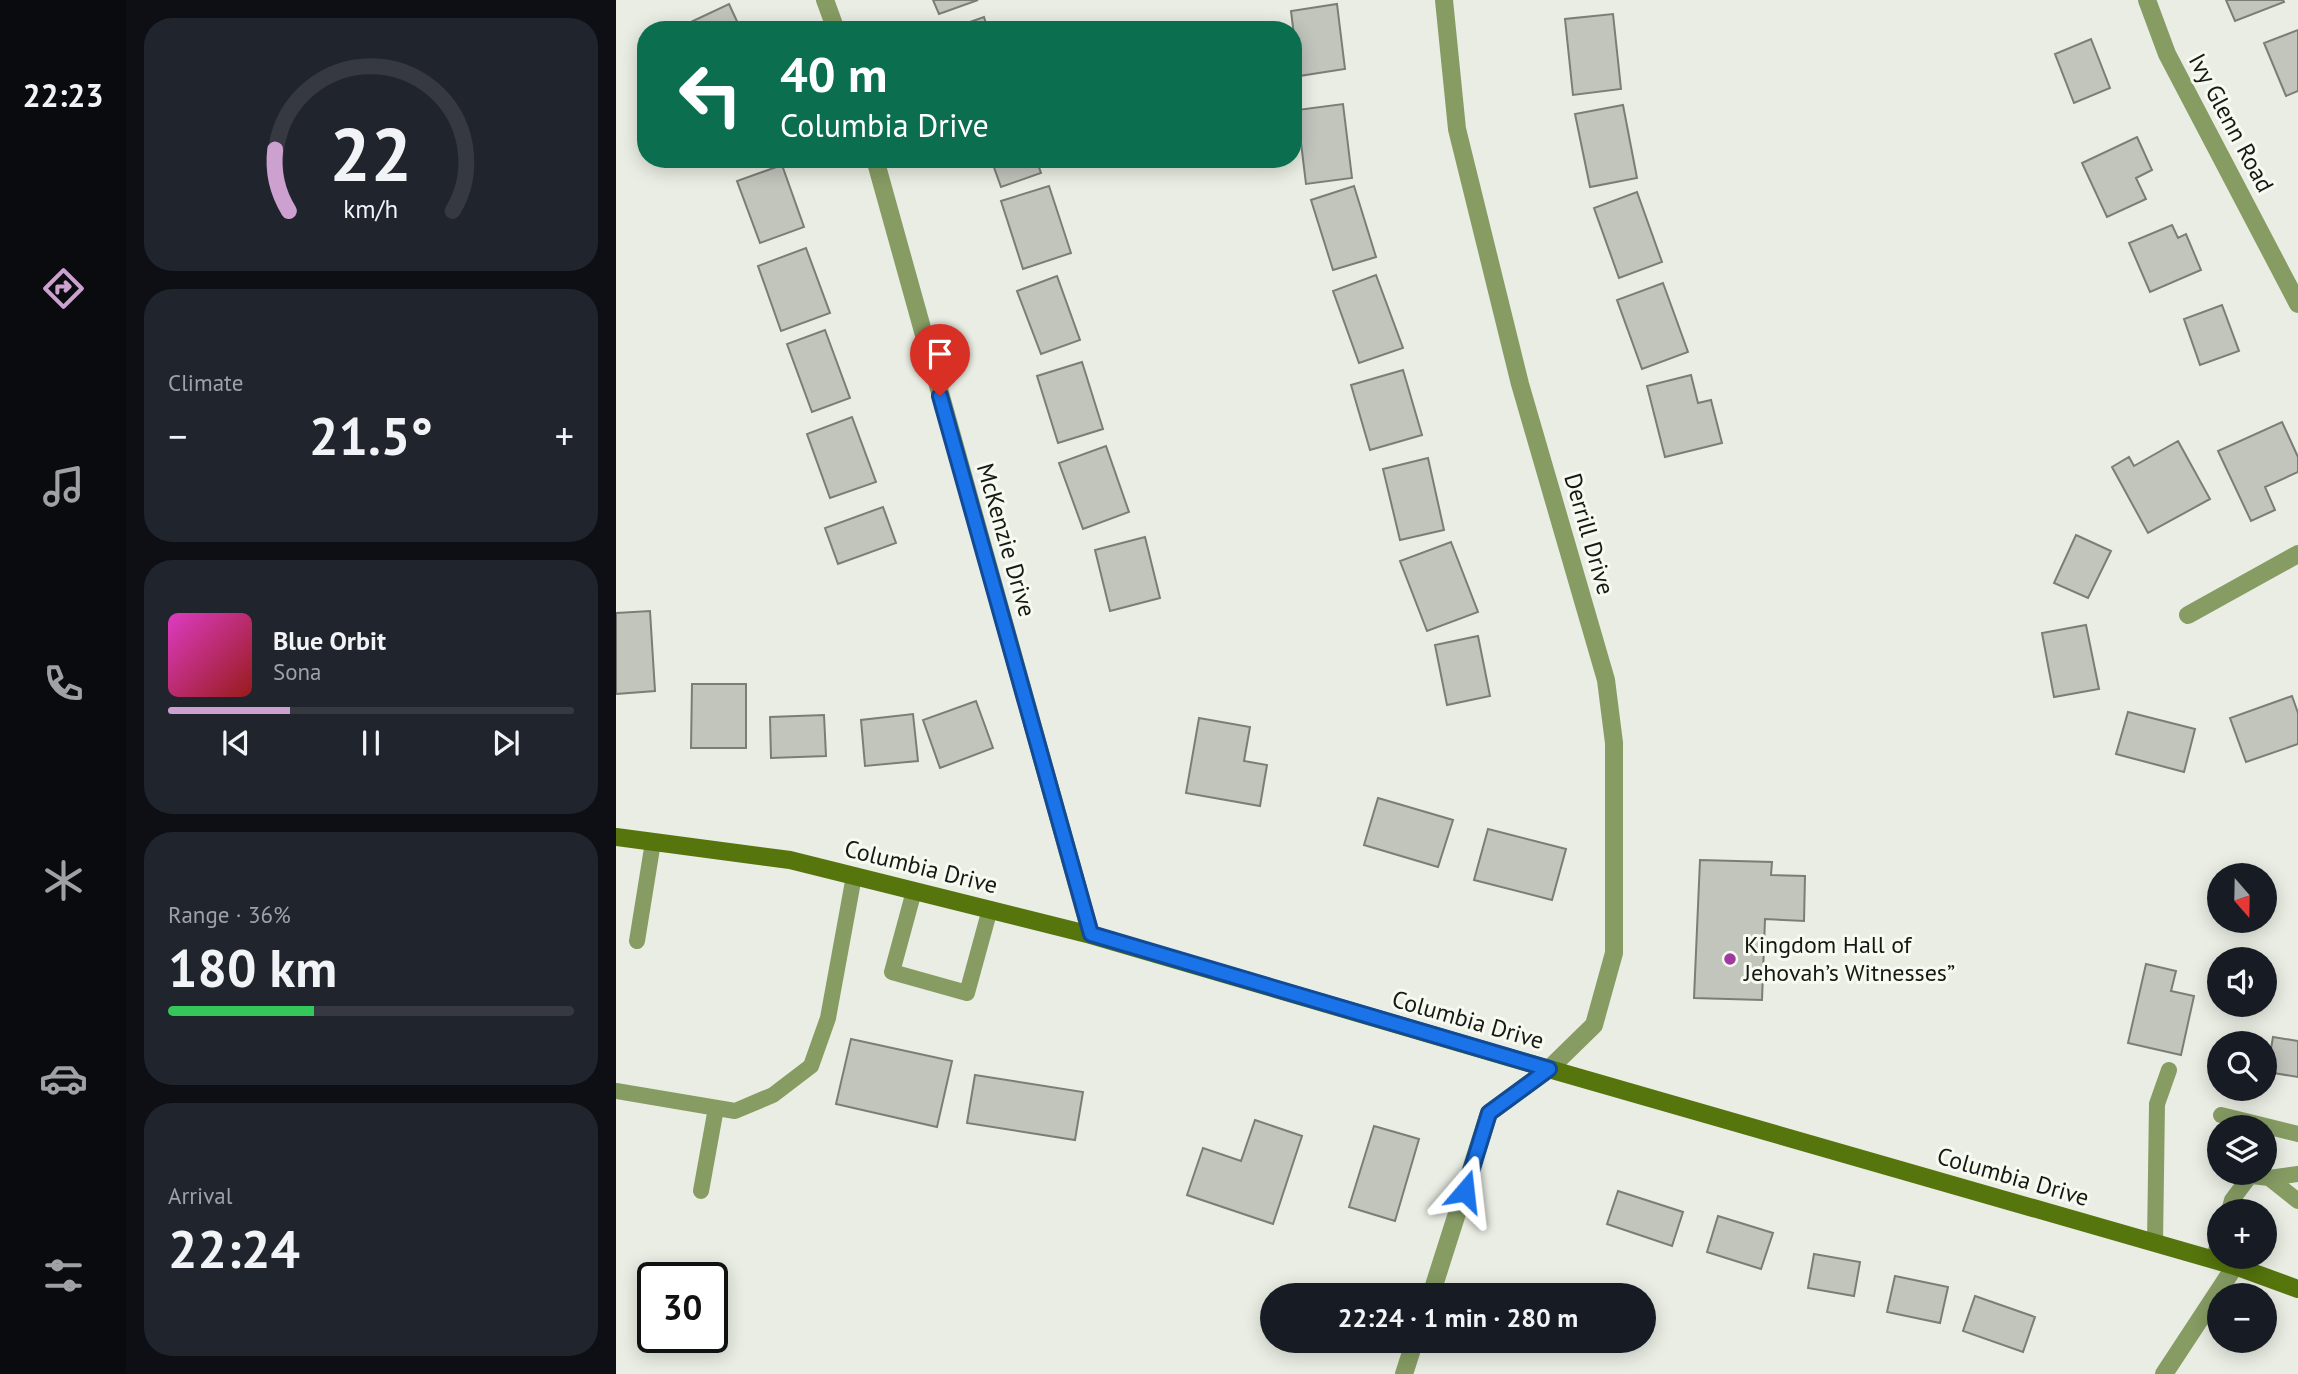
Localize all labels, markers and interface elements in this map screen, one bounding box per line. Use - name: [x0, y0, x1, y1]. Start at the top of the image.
- text: 40 m: [780, 42, 887, 106]
- street label: Ivy Glenn Road: [2182, 48, 2281, 198]
- icon: left: [665, 49, 756, 140]
- text: 22:23: [22, 74, 104, 116]
- text: Columbia Drive: [780, 104, 989, 146]
- text: 22: [330, 107, 412, 201]
- text: km/h: [344, 192, 398, 224]
- icon: directions: [39, 264, 88, 313]
- pin: [910, 324, 970, 396]
- icon: arrive: [921, 335, 959, 373]
- text: Climate: [168, 368, 243, 397]
- text: 21.5°: [309, 402, 433, 469]
- text: −: [168, 411, 187, 460]
- text: +: [555, 411, 574, 460]
- street label: McKenzie Drive: [970, 460, 1043, 620]
- icon: music: [39, 462, 88, 511]
- street label: Derrill Drive: [1557, 470, 1622, 598]
- text: Blue Orbit: [273, 624, 386, 657]
- text: Sona: [273, 657, 322, 686]
- icon: phone: [39, 659, 88, 708]
- icon: previous: [217, 724, 255, 762]
- icon: pause: [352, 724, 390, 762]
- icon: next: [487, 724, 525, 762]
- street label: Columbia Drive: [841, 833, 1001, 901]
- icon: climate: [39, 856, 88, 905]
- north arrow: [2207, 863, 2277, 933]
- map controls: [2207, 863, 2277, 1353]
- text: Range · 36%: [168, 900, 291, 929]
- place label: Kingdom Hall of Jehovah’s Witnesses”: [1743, 929, 1955, 988]
- text: 180 km: [168, 934, 337, 1001]
- button: sound: [2207, 947, 2277, 1017]
- marker: Kingdom Hall of Jehovah’s Witnesses”: [1722, 951, 1738, 967]
- street label: Columbia Drive: [1389, 983, 1548, 1056]
- button: search: [2207, 1031, 2277, 1101]
- icon: car: [39, 1054, 88, 1103]
- button: layers: [2207, 1115, 2277, 1185]
- street label: Columbia Drive: [1934, 1140, 2093, 1213]
- position arrow: [1428, 1154, 1502, 1228]
- text: Arrival: [168, 1181, 232, 1210]
- button: +: [2207, 1199, 2277, 1269]
- text: 22:24: [168, 1215, 300, 1282]
- icon: filters: [39, 1251, 88, 1300]
- speed limit sign: 30: [637, 1262, 728, 1353]
- button: −: [2207, 1283, 2277, 1353]
- text: 22:24 · 1 min · 280 m: [1338, 1301, 1578, 1334]

